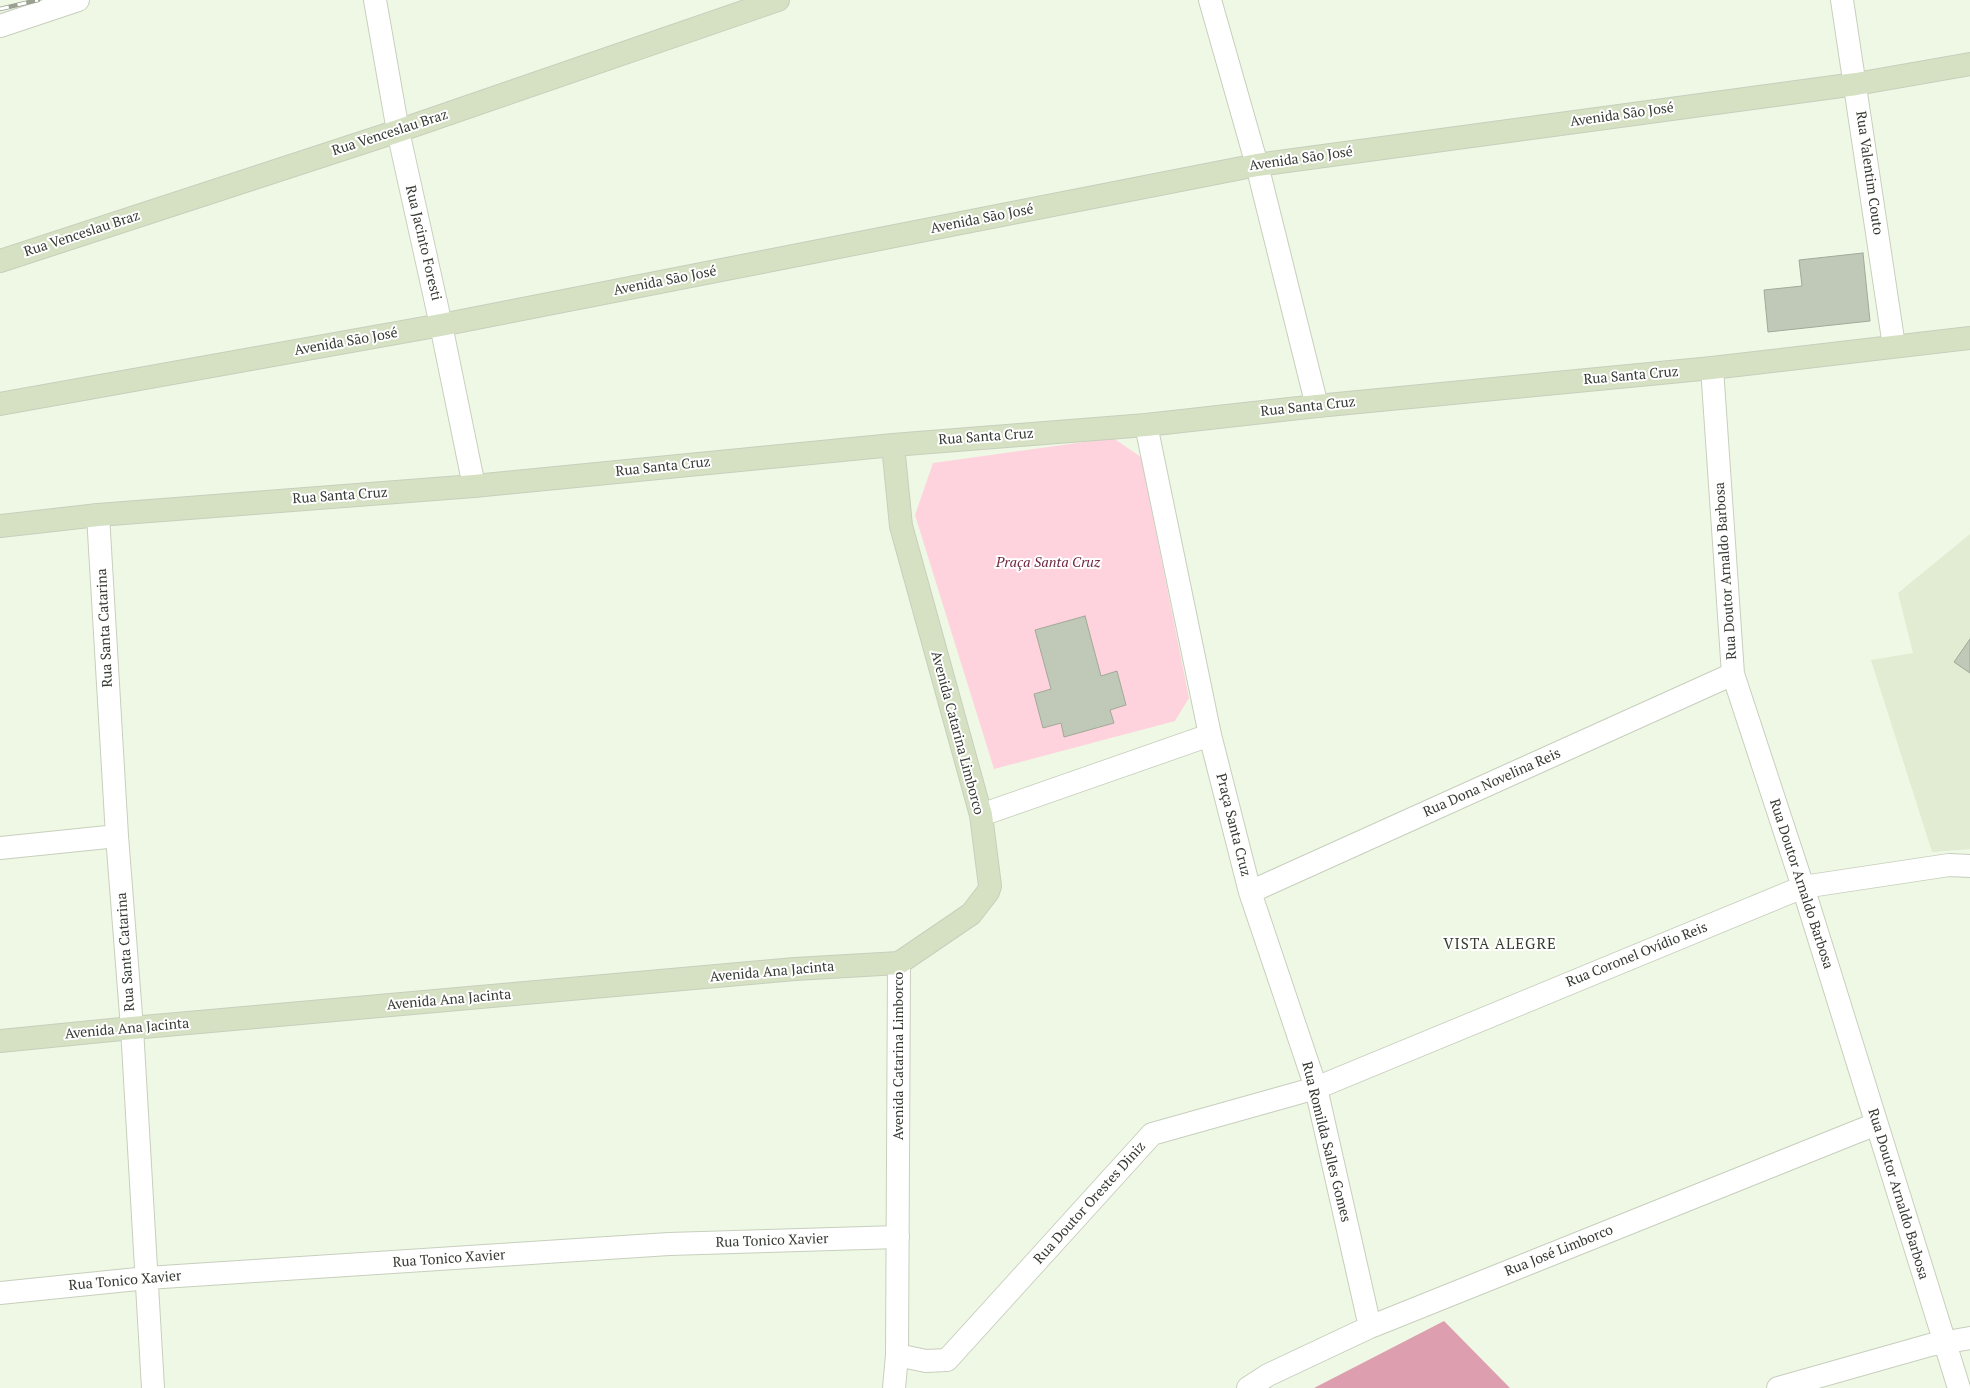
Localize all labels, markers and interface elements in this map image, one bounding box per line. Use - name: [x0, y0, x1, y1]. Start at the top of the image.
- street label: Avenida São José: [1569, 99, 1675, 131]
- street label: Rua Venceslau Braz: [330, 106, 450, 160]
- street label: Rua Valentim Couto: [1852, 110, 1886, 236]
- street label: Avenida São José: [1248, 143, 1354, 175]
- street label: Rua Jacinto Foresti: [402, 184, 444, 302]
- street label: Avenida São José: [929, 201, 1035, 237]
- street label: Rua Venceslau Braz: [22, 207, 142, 261]
- street label: Avenida São José: [612, 263, 718, 299]
- street label: Avenida São José: [293, 325, 399, 359]
- street label: Rua Santa Cruz: [1583, 363, 1679, 389]
- street label: Rua Santa Cruz: [1260, 394, 1356, 420]
- street label: Rua Santa Cruz: [938, 425, 1034, 449]
- street label: Rua Santa Cruz: [615, 454, 711, 480]
- street label: Rua Doutor Arnaldo Barbosa: [1711, 482, 1741, 660]
- street label: Rua Santa Cruz: [292, 484, 388, 508]
- park label: Praça Santa Cruz: [996, 555, 1100, 571]
- street label: Rua Santa Catarina: [93, 568, 117, 688]
- street label: Avenida Catarina Limborco: [927, 649, 987, 817]
- street label: Rua Dona Novelina Reis: [1421, 745, 1563, 821]
- street label: Praça Santa Cruz: [1212, 772, 1254, 878]
- street label: Rua Doutor Arnaldo Barbosa: [1766, 797, 1836, 971]
- street label: Rua Santa Catarina: [113, 892, 139, 1012]
- street label: Rua Coronel Ovídio Reis: [1564, 919, 1710, 991]
- district label: VISTA ALEGRE: [1443, 936, 1557, 954]
- street label: Avenida Ana Jacinta: [709, 958, 835, 986]
- street label: Avenida Catarina Limborco: [891, 972, 907, 1140]
- street label: Avenida Ana Jacinta: [386, 986, 512, 1014]
- street label: Avenida Ana Jacinta: [64, 1015, 190, 1043]
- street label: Rua Romilda Salles Gomes: [1298, 1060, 1354, 1224]
- street label: Rua Doutor Arnaldo Barbosa: [1864, 1107, 1932, 1281]
- street label: Rua Doutor Orestes Diniz: [1031, 1138, 1149, 1268]
- street label: Rua José Limborco: [1502, 1222, 1616, 1280]
- street label: Rua Tonico Xavier: [715, 1231, 829, 1251]
- street label: Rua Tonico Xavier: [392, 1247, 506, 1271]
- street label: Rua Tonico Xavier: [68, 1268, 182, 1294]

